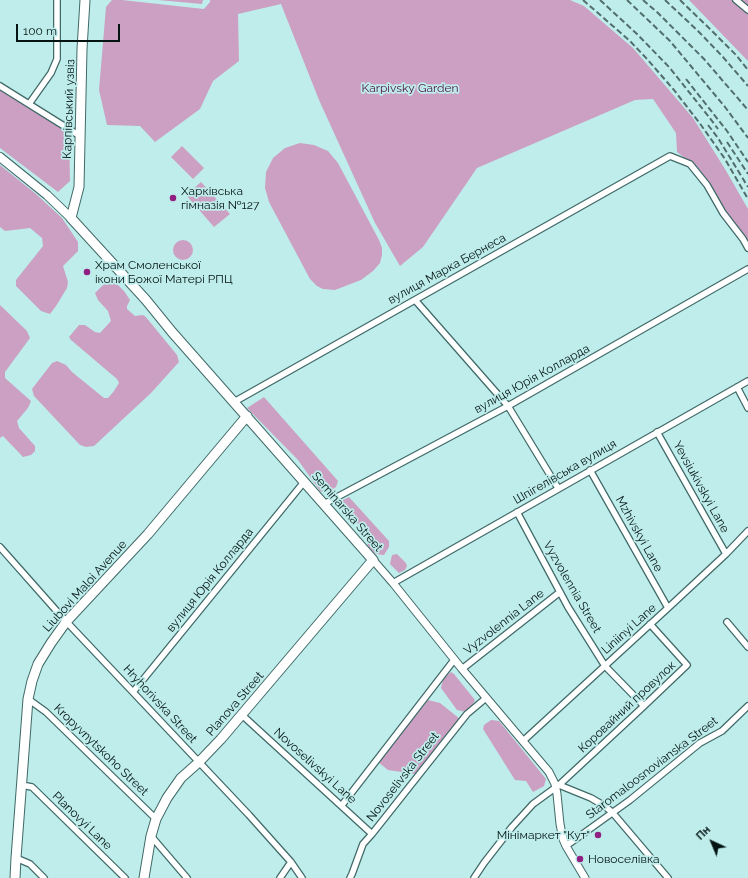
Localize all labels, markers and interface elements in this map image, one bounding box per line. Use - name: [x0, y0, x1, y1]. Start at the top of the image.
- scale bar: [18, 16, 122, 42]
- text: 100 m: [23, 24, 57, 38]
- street label: Карпівський узвіз: [60, 59, 78, 159]
- park label: Karpivsky Garden: [361, 81, 459, 95]
- place label: Харківська гімназія №127: [181, 184, 259, 212]
- marker: Харківська гімназія №127: [168, 193, 178, 203]
- street label: вулиця Марка Бернеса: [385, 231, 509, 307]
- place label: Храм Смоленської ікони Божої Матері РПЦ: [95, 258, 233, 286]
- marker: Храм Смоленської ікони Божої Матері РПЦ: [82, 267, 92, 277]
- street label: вулиця Юрія Колларда: [472, 341, 592, 417]
- street label: Шпігелівська вулиця: [511, 437, 619, 507]
- street label: Yevsiukivskyi Lane: [670, 439, 732, 535]
- street label: Seminarska Street: [309, 469, 385, 555]
- street label: Mzhivskyi Lane: [612, 494, 666, 574]
- street label: вулиця Юрія Колларда: [164, 525, 256, 635]
- street label: Liubovi Maloi Avenue: [40, 537, 130, 635]
- street label: Vyzvolennia Street: [540, 539, 604, 635]
- street label: Vyzvolennia Lane: [461, 586, 547, 658]
- street label: Liniinyi Lane: [599, 601, 659, 657]
- street label: Коровайний провулок: [575, 658, 679, 756]
- street label: Hryhorivska Street: [120, 662, 200, 746]
- street label: Planova Street: [203, 669, 267, 739]
- street label: Kropyvnytskoho Street: [51, 701, 151, 799]
- street label: Staromaloosnovianska Street: [583, 714, 721, 822]
- street label: Novoselivskyi Lane: [271, 725, 359, 807]
- street label: Novoselivska Street: [364, 729, 442, 825]
- street label: Planovyi Lane: [49, 789, 115, 853]
- north arrow: [692, 822, 732, 862]
- text: Пн: [694, 823, 713, 843]
- place label: Мінімаркет "Кут": [497, 828, 590, 842]
- marker: Мінімаркет "Кут": [593, 830, 603, 840]
- place label: Новоселівка: [588, 852, 660, 866]
- marker: Новоселівка: [575, 854, 585, 864]

